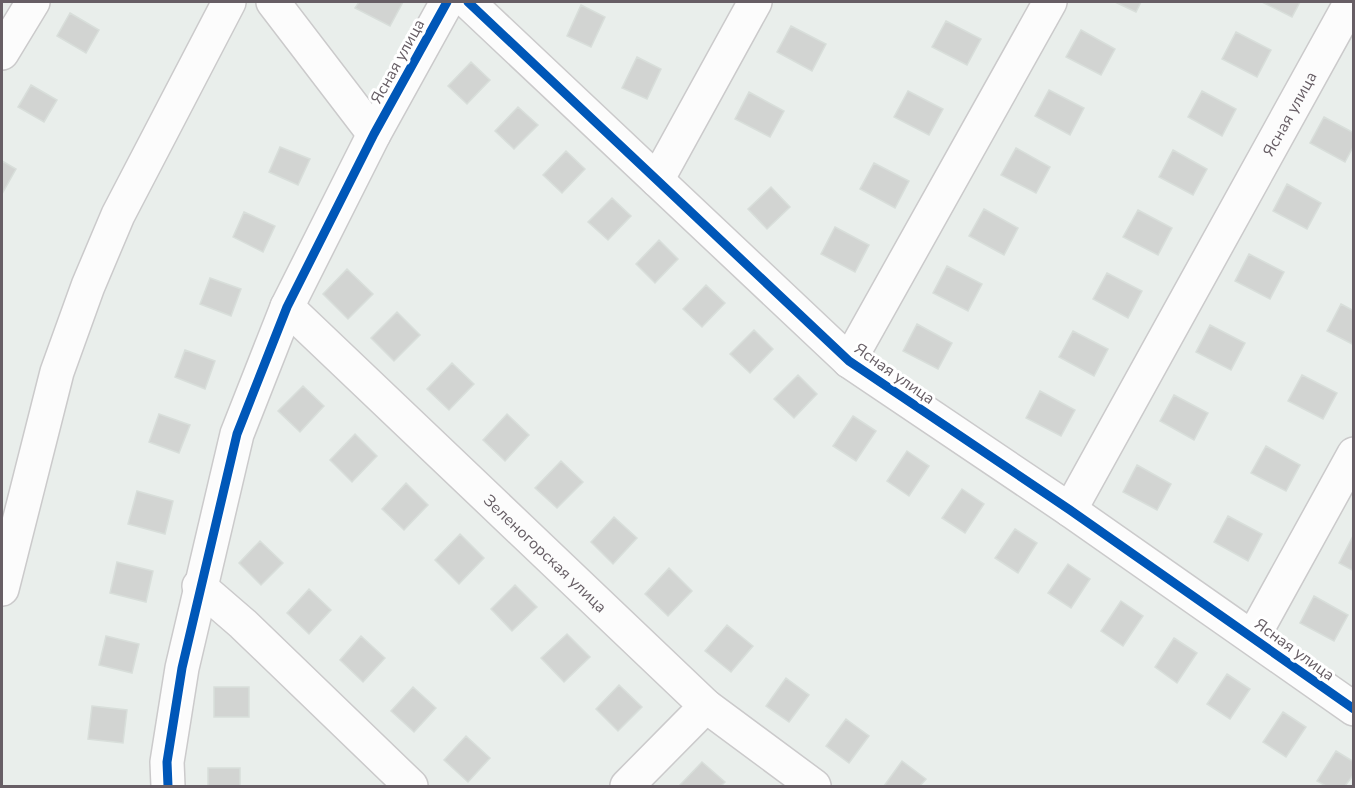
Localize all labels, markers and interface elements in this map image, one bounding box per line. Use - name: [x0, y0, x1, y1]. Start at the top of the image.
- street label: Ясная улица: [366, 15, 430, 108]
- street label: Ясная улица: [1258, 68, 1322, 160]
- street label: Ясная улица: [850, 338, 939, 410]
- street label: Зеленогорская улица: [478, 490, 611, 618]
- street label: Ясная улица: [1250, 613, 1339, 686]

